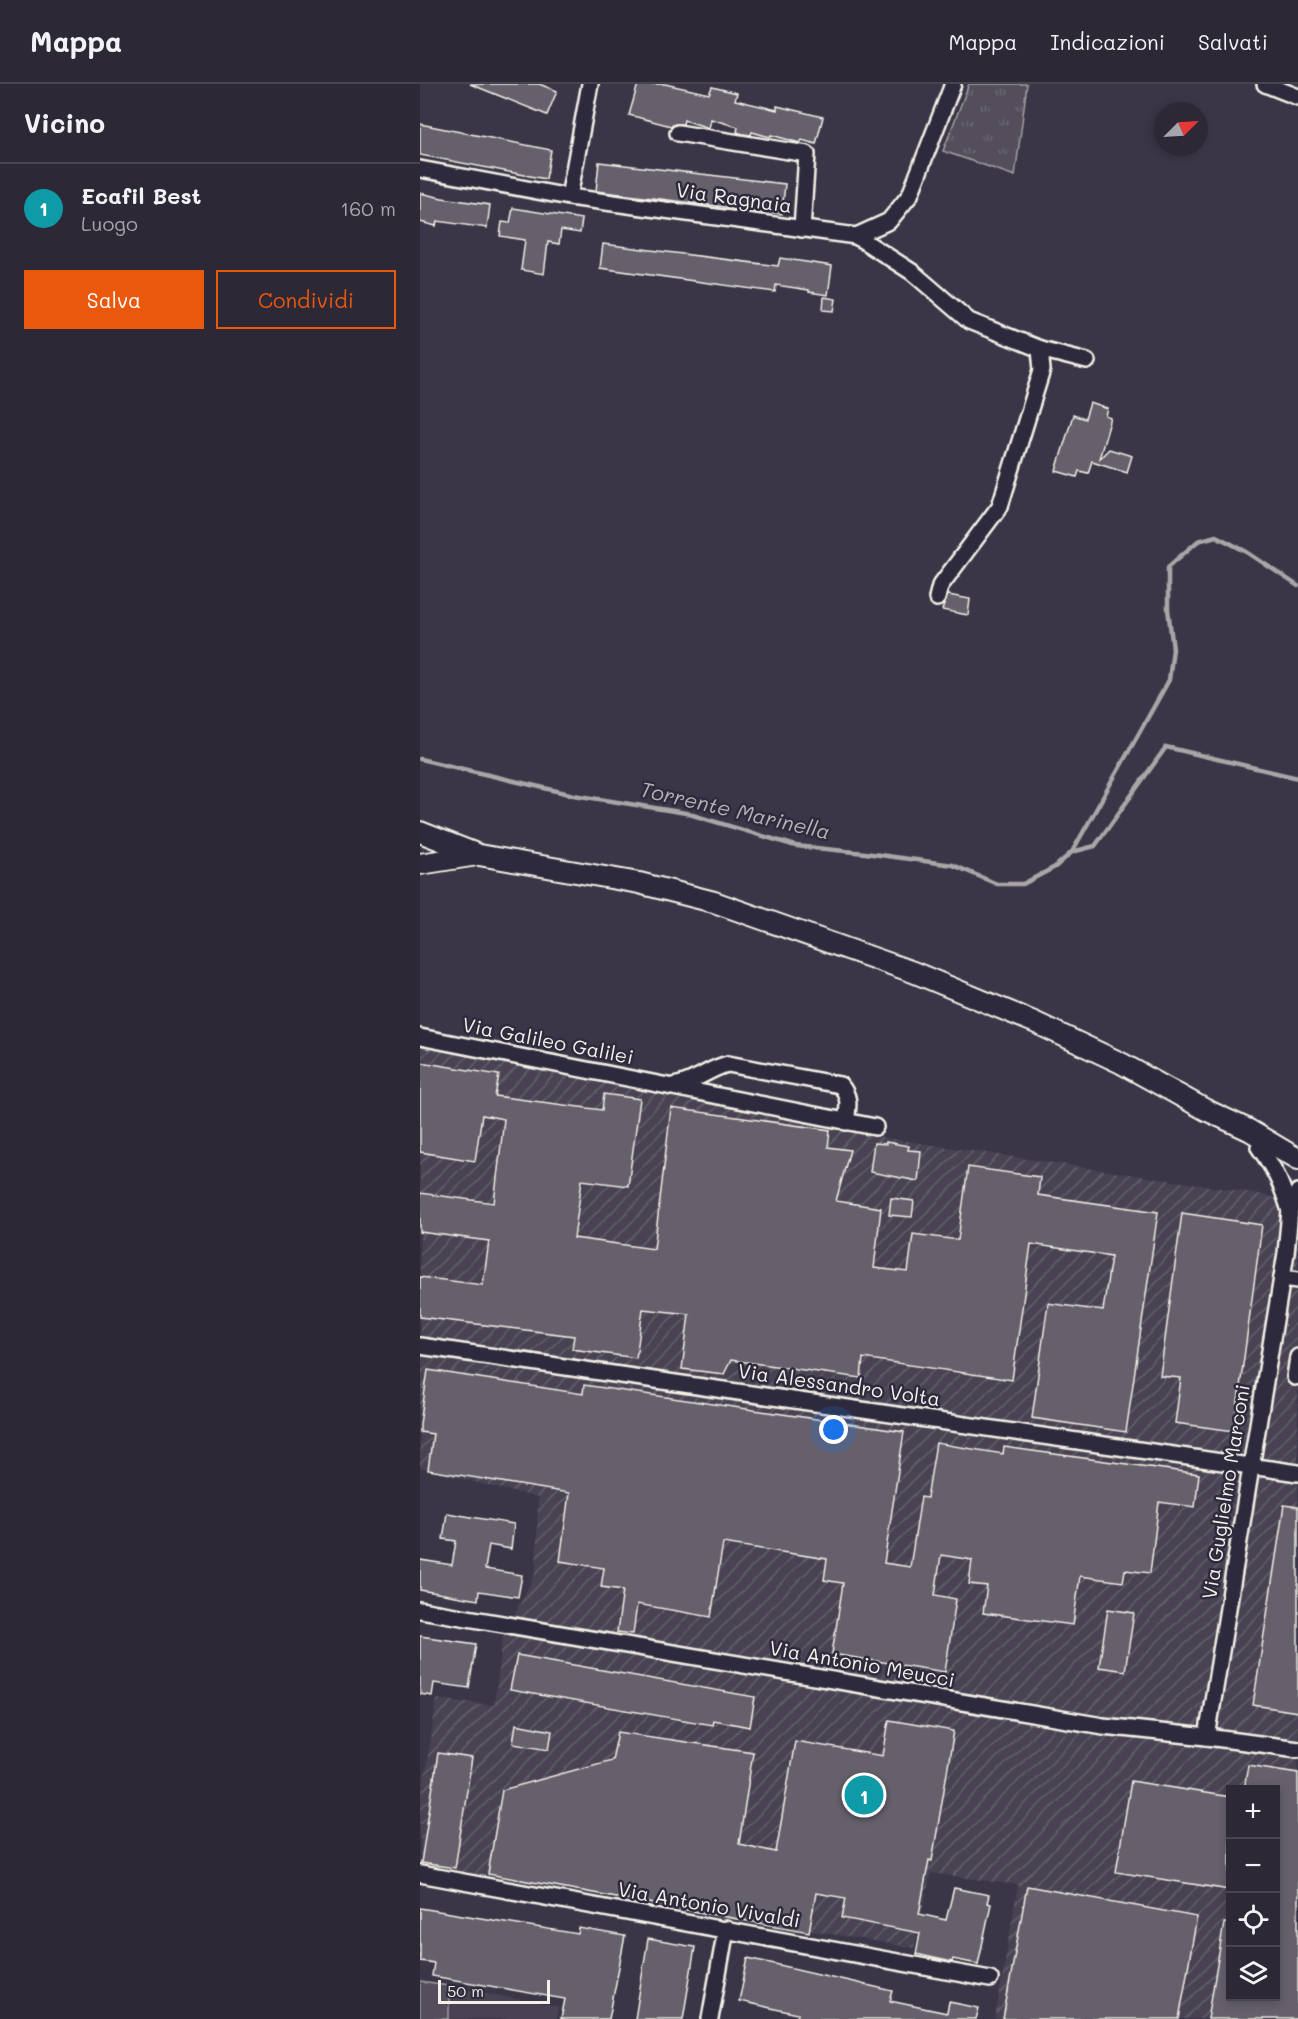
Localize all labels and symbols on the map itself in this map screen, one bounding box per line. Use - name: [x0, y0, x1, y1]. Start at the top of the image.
- north arrow: [1154, 102, 1208, 156]
- street label: Via Ragnaia: [674, 176, 794, 218]
- water label: Torrente Marinella: [638, 775, 833, 844]
- street label: Via Galileo Galilei: [460, 1011, 636, 1069]
- street label: Via Alessandro Volta: [736, 1357, 942, 1411]
- street label: Via Guglielmo Marconi: [1195, 1383, 1255, 1601]
- your location: [819, 1415, 848, 1444]
- street label: Via Antonio Meucci: [767, 1634, 957, 1692]
- pin: 1: [844, 1772, 884, 1818]
- street label: Via Antonio Vivaldi: [616, 1875, 802, 1933]
- scale bar: [438, 1977, 550, 2004]

